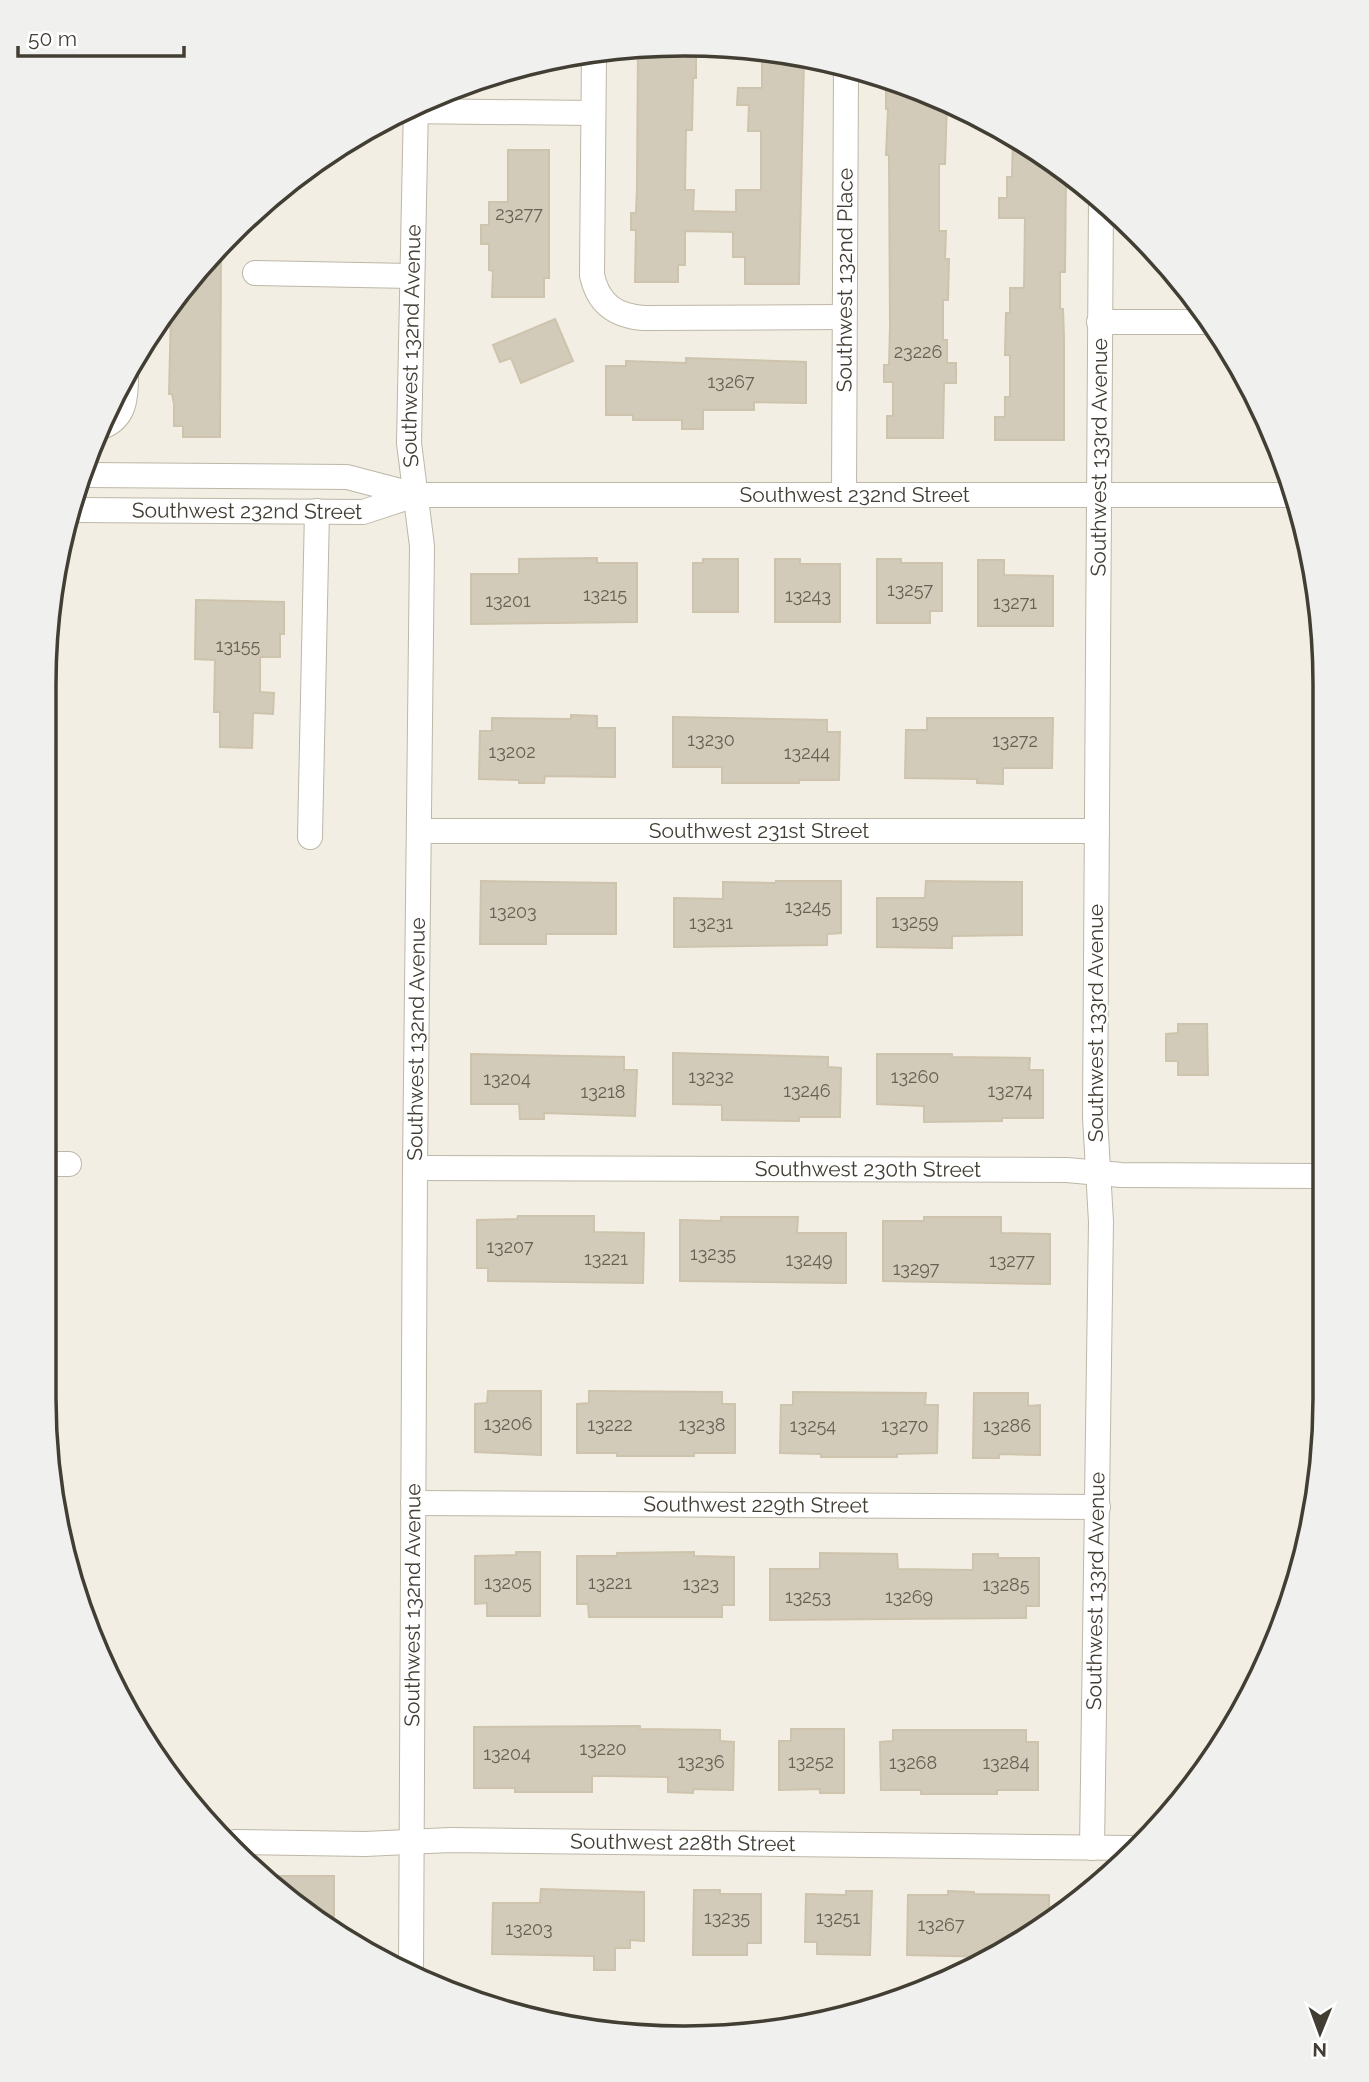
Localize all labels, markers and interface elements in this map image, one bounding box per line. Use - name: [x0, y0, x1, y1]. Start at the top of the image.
- scale bar: [18, 14, 184, 58]
- text: 50 m: [28, 26, 77, 51]
- street label: Southwest 132nd Place: [831, 168, 858, 392]
- house number: 23277: [495, 203, 543, 224]
- street label: Southwest 132nd Avenue: [396, 224, 426, 469]
- street label: Southwest 133rd Avenue: [1086, 338, 1112, 577]
- house number: 23226: [894, 341, 942, 362]
- house number: 13267: [707, 371, 755, 392]
- street label: Southwest 232nd Street: [739, 482, 970, 507]
- street label: Southwest 232nd Street: [132, 497, 362, 524]
- house number: 13257: [887, 579, 933, 600]
- house number: 13215: [583, 584, 627, 605]
- house number: 13243: [785, 585, 831, 606]
- house number: 13201: [485, 590, 531, 611]
- house number: 13271: [993, 592, 1037, 613]
- house number: 13155: [216, 635, 261, 656]
- house number: 13230: [687, 729, 735, 750]
- house number: 13272: [992, 730, 1038, 751]
- house number: 13202: [488, 741, 536, 762]
- house number: 13244: [784, 742, 830, 763]
- street label: Southwest 231st Street: [649, 818, 869, 843]
- house number: 13245: [785, 896, 831, 917]
- house number: 13203: [489, 901, 537, 922]
- street label: Southwest 133rd Avenue: [1083, 904, 1108, 1142]
- house number: 13259: [891, 911, 939, 932]
- house number: 13231: [689, 912, 733, 933]
- street label: Southwest 132nd Avenue: [402, 917, 430, 1161]
- house number: 13232: [688, 1066, 734, 1087]
- house number: 13260: [891, 1066, 939, 1087]
- house number: 13204: [483, 1068, 531, 1089]
- house number: 13246: [783, 1080, 831, 1101]
- house number: 13274: [987, 1080, 1033, 1101]
- house number: 13218: [580, 1081, 626, 1102]
- street label: Southwest 230th Street: [755, 1156, 981, 1182]
- house number: 13207: [486, 1236, 534, 1257]
- house number: 13235: [690, 1243, 736, 1264]
- house number: 13221: [584, 1248, 628, 1269]
- house number: 13249: [785, 1249, 833, 1270]
- house number: 13277: [989, 1250, 1035, 1271]
- house number: 13297: [893, 1258, 940, 1279]
- house number: 13206: [484, 1413, 532, 1434]
- house number: 13222: [587, 1414, 633, 1435]
- house number: 13238: [679, 1414, 725, 1435]
- house number: 13254: [790, 1415, 836, 1436]
- house number: 13270: [881, 1415, 929, 1436]
- house number: 13286: [983, 1415, 1031, 1436]
- street label: Southwest 133rd Avenue: [1081, 1472, 1109, 1710]
- street label: Southwest 132nd Avenue: [399, 1483, 425, 1727]
- street label: Southwest 229th Street: [643, 1491, 869, 1518]
- house number: 13205: [484, 1572, 532, 1593]
- house number: 13221: [588, 1572, 632, 1593]
- house number: 1323: [683, 1573, 719, 1594]
- house number: 13285: [982, 1574, 1030, 1595]
- house number: 13253: [785, 1586, 831, 1607]
- house number: 13269: [885, 1586, 933, 1607]
- house number: 13220: [579, 1738, 627, 1759]
- house number: 13204: [483, 1743, 531, 1764]
- house number: 13236: [677, 1751, 725, 1772]
- house number: 13252: [788, 1751, 834, 1772]
- house number: 13268: [889, 1752, 937, 1773]
- house number: 13284: [982, 1752, 1030, 1773]
- street label: Southwest 228th Street: [570, 1828, 796, 1856]
- house number: 13235: [704, 1907, 750, 1928]
- house number: 13251: [816, 1907, 860, 1928]
- house number: 13267: [917, 1914, 965, 1935]
- house number: 13203: [505, 1918, 553, 1939]
- north arrow: [1285, 1998, 1355, 2068]
- text: N: [1312, 2039, 1327, 2061]

